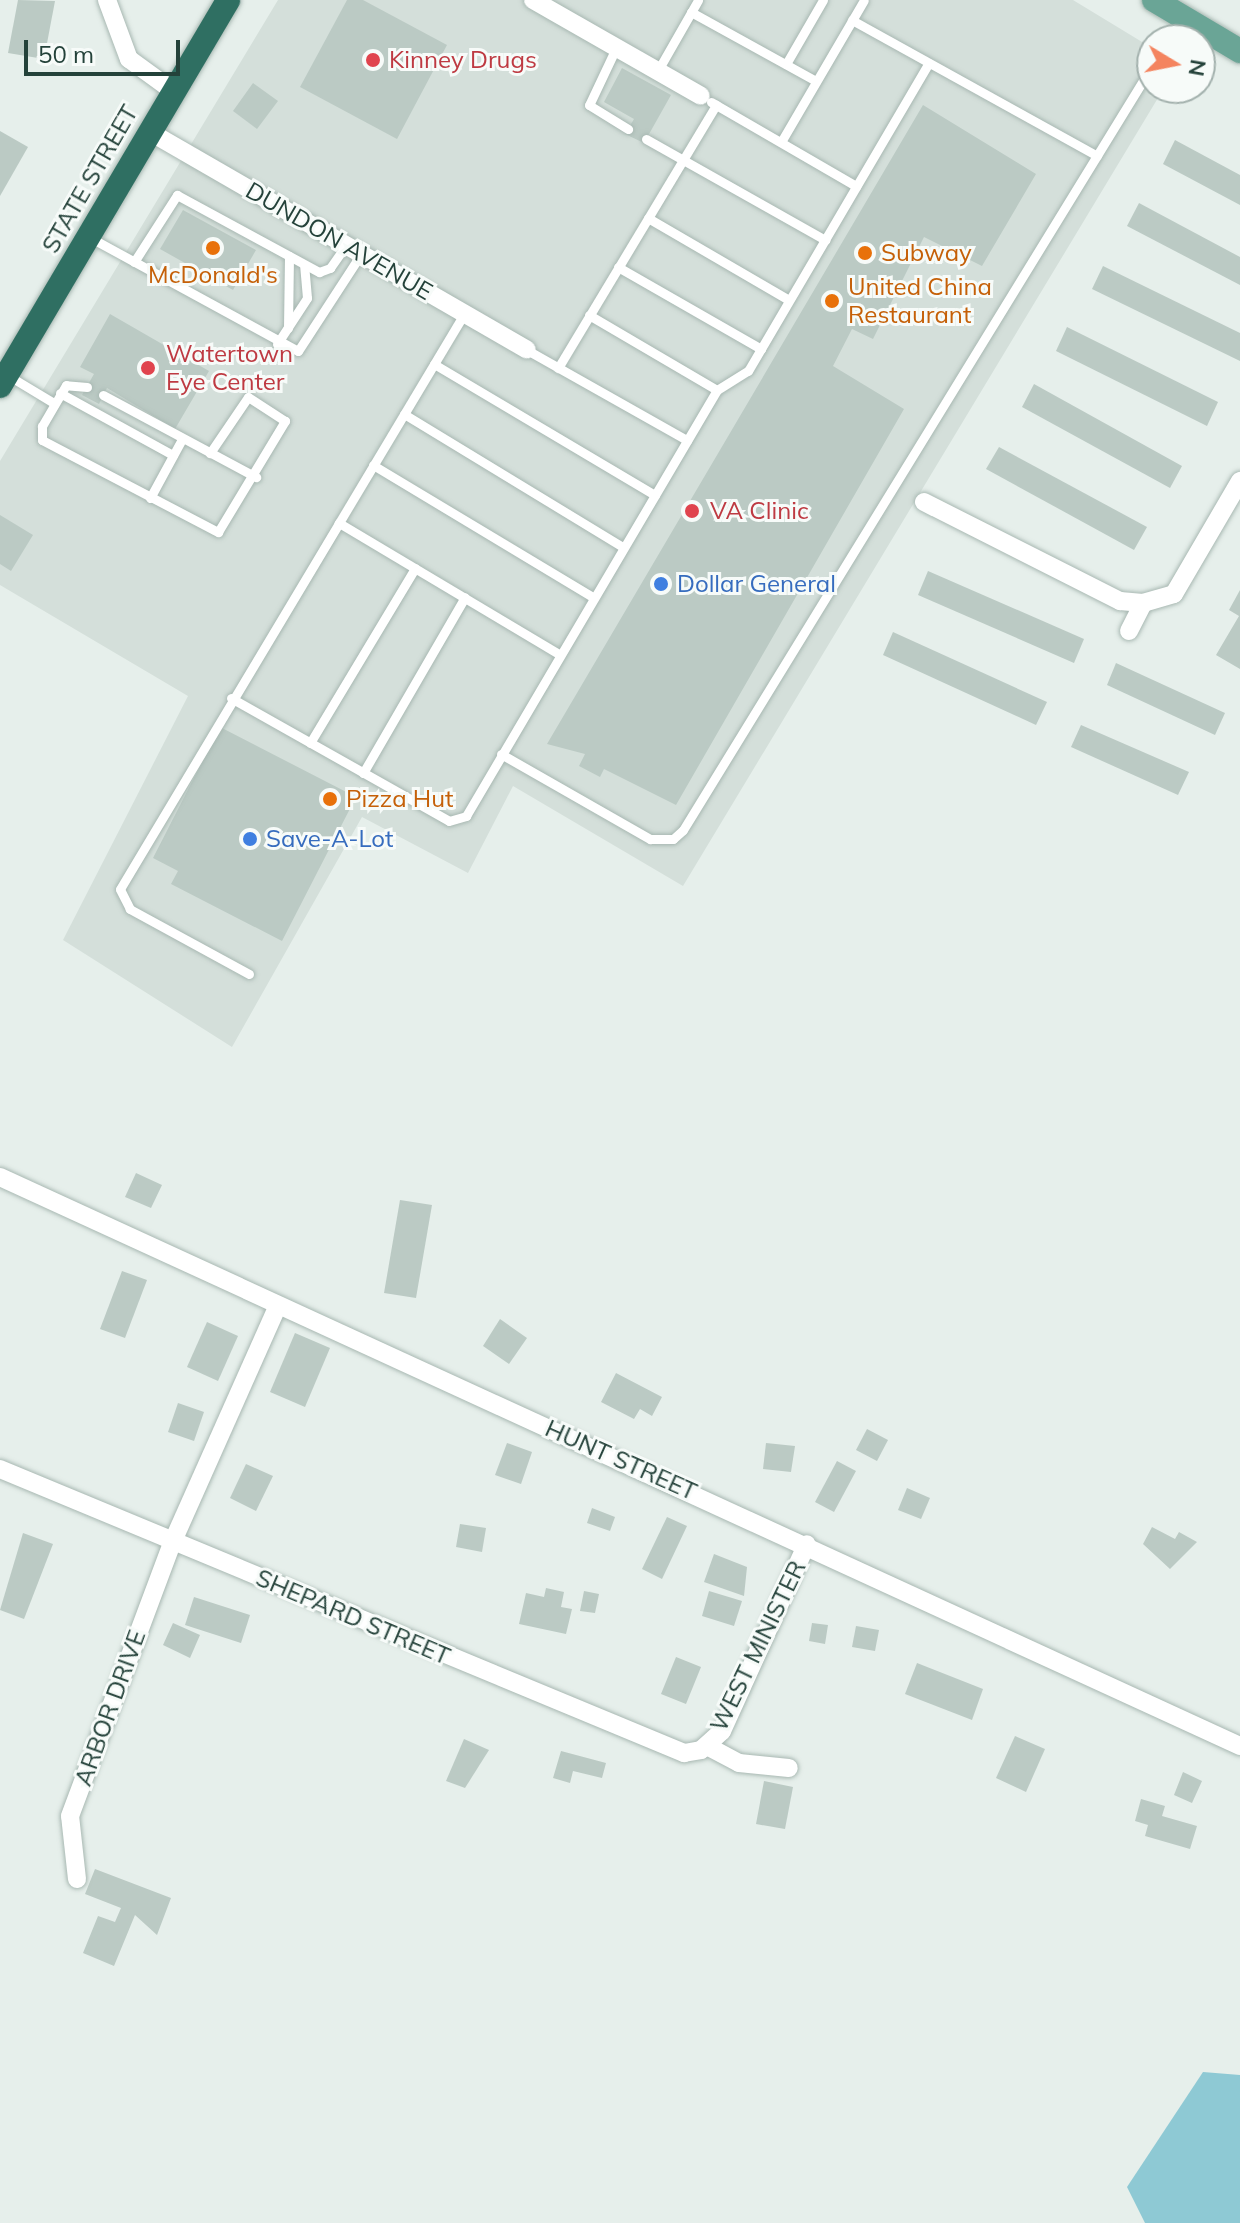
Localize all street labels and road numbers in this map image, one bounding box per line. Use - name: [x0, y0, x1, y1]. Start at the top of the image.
- street label: STATE STREET: [36, 100, 144, 258]
- street label: DUNDON AVENUE: [241, 176, 437, 306]
- street label: HUNT STREET: [541, 1414, 701, 1506]
- street label: WEST MINISTER: [704, 1556, 812, 1736]
- street label: SHEPARD STREET: [252, 1563, 454, 1671]
- street label: ARBOR DRIVE: [68, 1626, 152, 1790]

